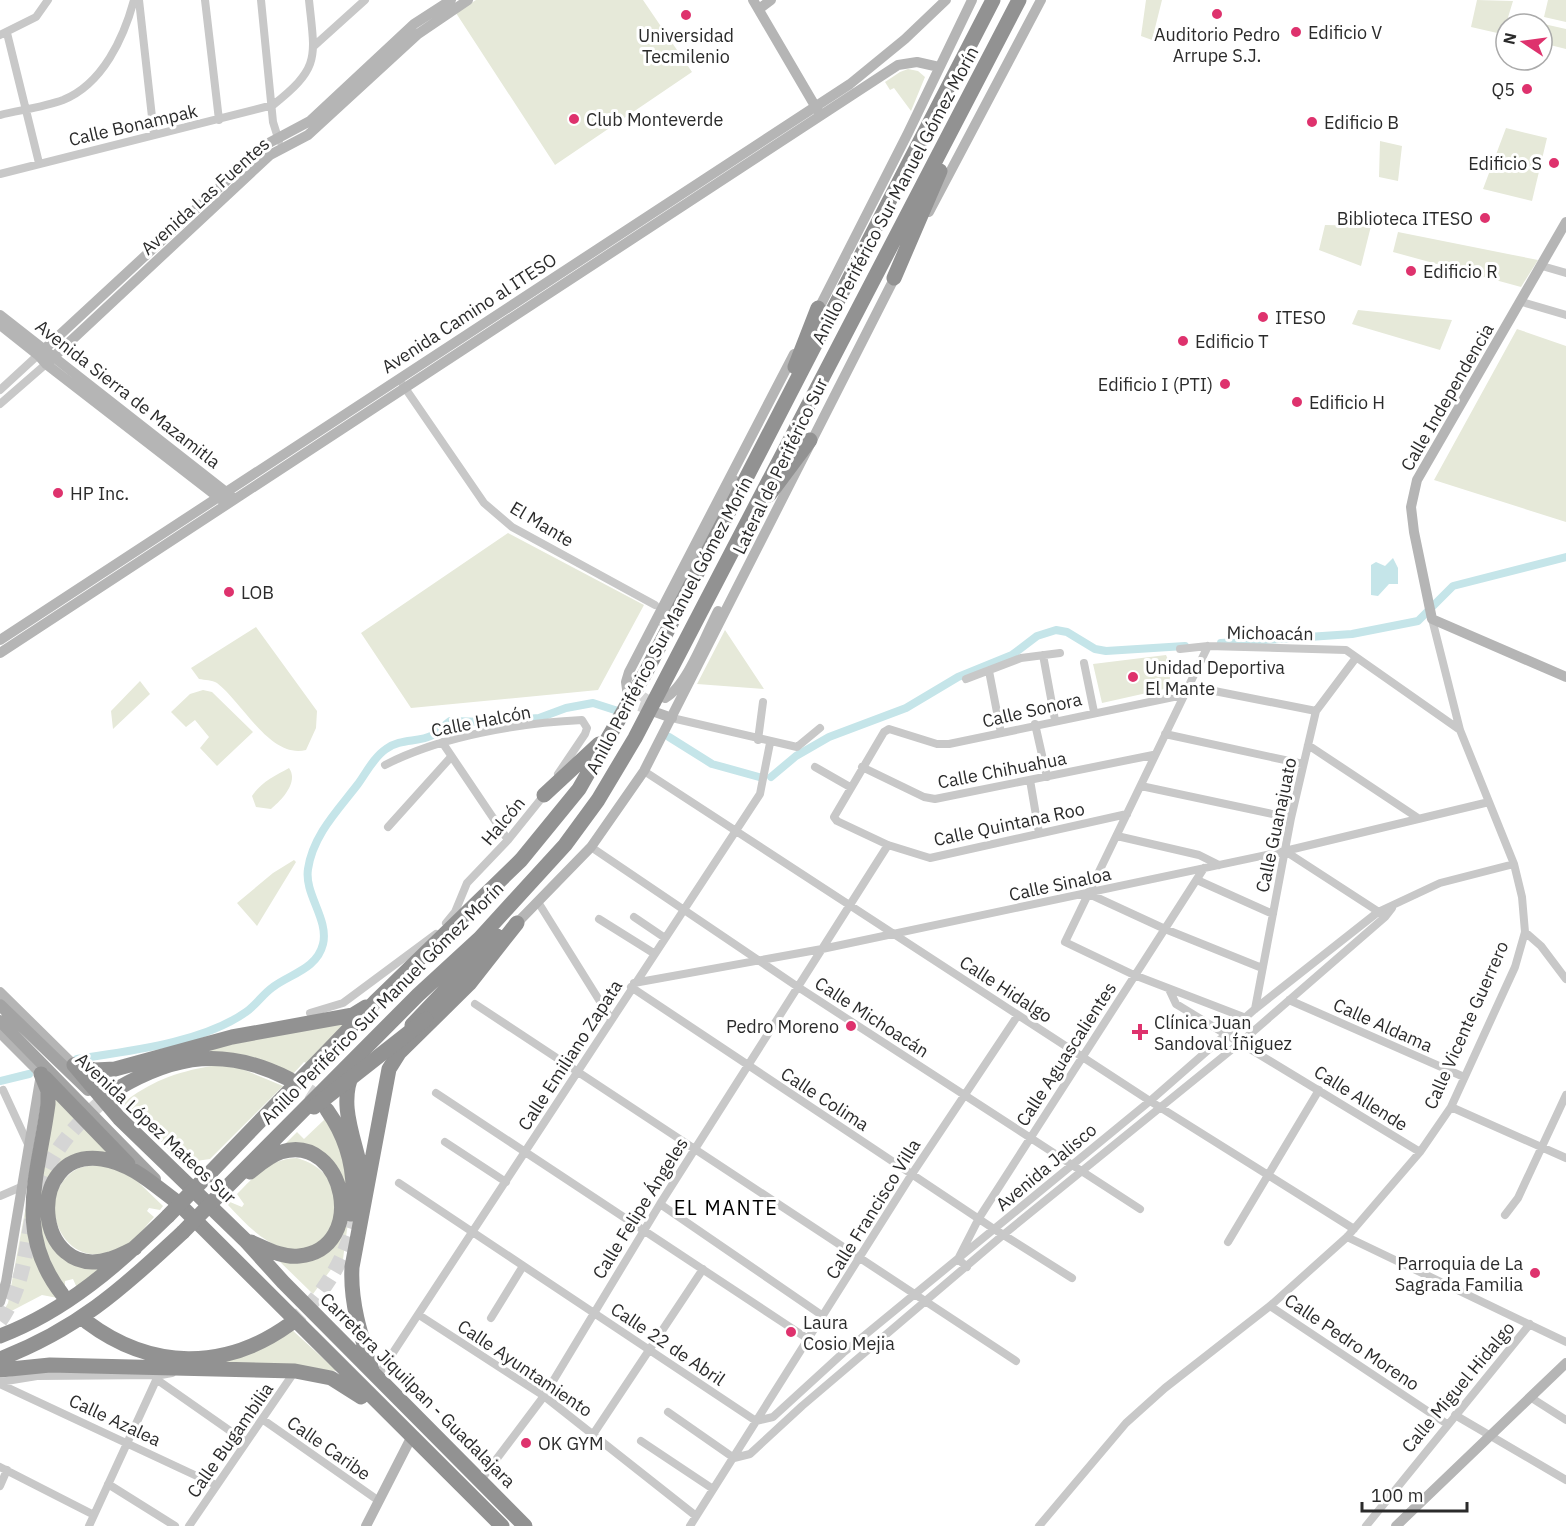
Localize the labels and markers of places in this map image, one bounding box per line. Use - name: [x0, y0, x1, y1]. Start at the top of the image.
- marker: Auditorio Pedro Arrupe S.J.: [1210, 7, 1224, 21]
- marker: Universidad Tecmilenio: [679, 8, 693, 22]
- place label: Edificio V: [1308, 21, 1382, 44]
- place label: Auditorio Pedro Arrupe S.J.: [1154, 23, 1280, 67]
- place label: Universidad Tecmilenio: [638, 24, 734, 68]
- marker: Edificio V: [1289, 25, 1303, 39]
- place label: Q5: [1491, 78, 1515, 101]
- marker: Q5: [1520, 82, 1534, 96]
- place label: Club Monteverde: [586, 108, 723, 131]
- place label: Edificio B: [1324, 111, 1399, 134]
- marker: Club Monteverde: [567, 112, 581, 126]
- marker: Edificio B: [1305, 115, 1319, 129]
- place label: Edificio S: [1468, 152, 1542, 175]
- marker: Edificio S: [1547, 156, 1561, 170]
- place label: Biblioteca ITESO: [1337, 207, 1473, 230]
- marker: Biblioteca ITESO: [1478, 211, 1492, 225]
- place label: Edificio R: [1423, 260, 1498, 283]
- marker: Edificio R: [1404, 264, 1418, 278]
- place label: ITESO: [1275, 306, 1326, 329]
- marker: ITESO: [1256, 310, 1270, 324]
- place label: Edificio T: [1195, 330, 1269, 353]
- marker: Edificio T: [1176, 334, 1190, 348]
- place label: Edificio I (PTI): [1098, 373, 1213, 396]
- marker: Edificio I (PTI): [1218, 377, 1232, 391]
- place label: Edificio H: [1309, 391, 1385, 414]
- marker: Edificio H: [1290, 395, 1304, 409]
- place label: HP Inc.: [70, 482, 129, 505]
- marker: HP Inc.: [51, 486, 65, 500]
- place label: LOB: [241, 581, 274, 604]
- marker: LOB: [222, 585, 236, 599]
- place label: Unidad Deportiva El Mante: [1145, 656, 1285, 700]
- marker: Unidad Deportiva El Mante: [1126, 670, 1140, 684]
- place label: Clínica Juan Sandoval Íñiguez: [1154, 1011, 1292, 1055]
- place label: Pedro Moreno: [726, 1015, 839, 1038]
- marker: Pedro Moreno: [844, 1019, 858, 1033]
- marker: Clínica Juan Sandoval Íñiguez: [1131, 1023, 1149, 1041]
- place label: Parroquia de La Sagrada Familia: [1395, 1252, 1523, 1296]
- marker: Parroquia de La Sagrada Familia: [1528, 1266, 1542, 1280]
- place label: Laura Cosio Mejia: [803, 1311, 895, 1355]
- marker: Laura Cosio Mejia: [784, 1325, 798, 1339]
- place label: OK GYM: [538, 1432, 604, 1455]
- marker: OK GYM: [519, 1436, 533, 1450]

